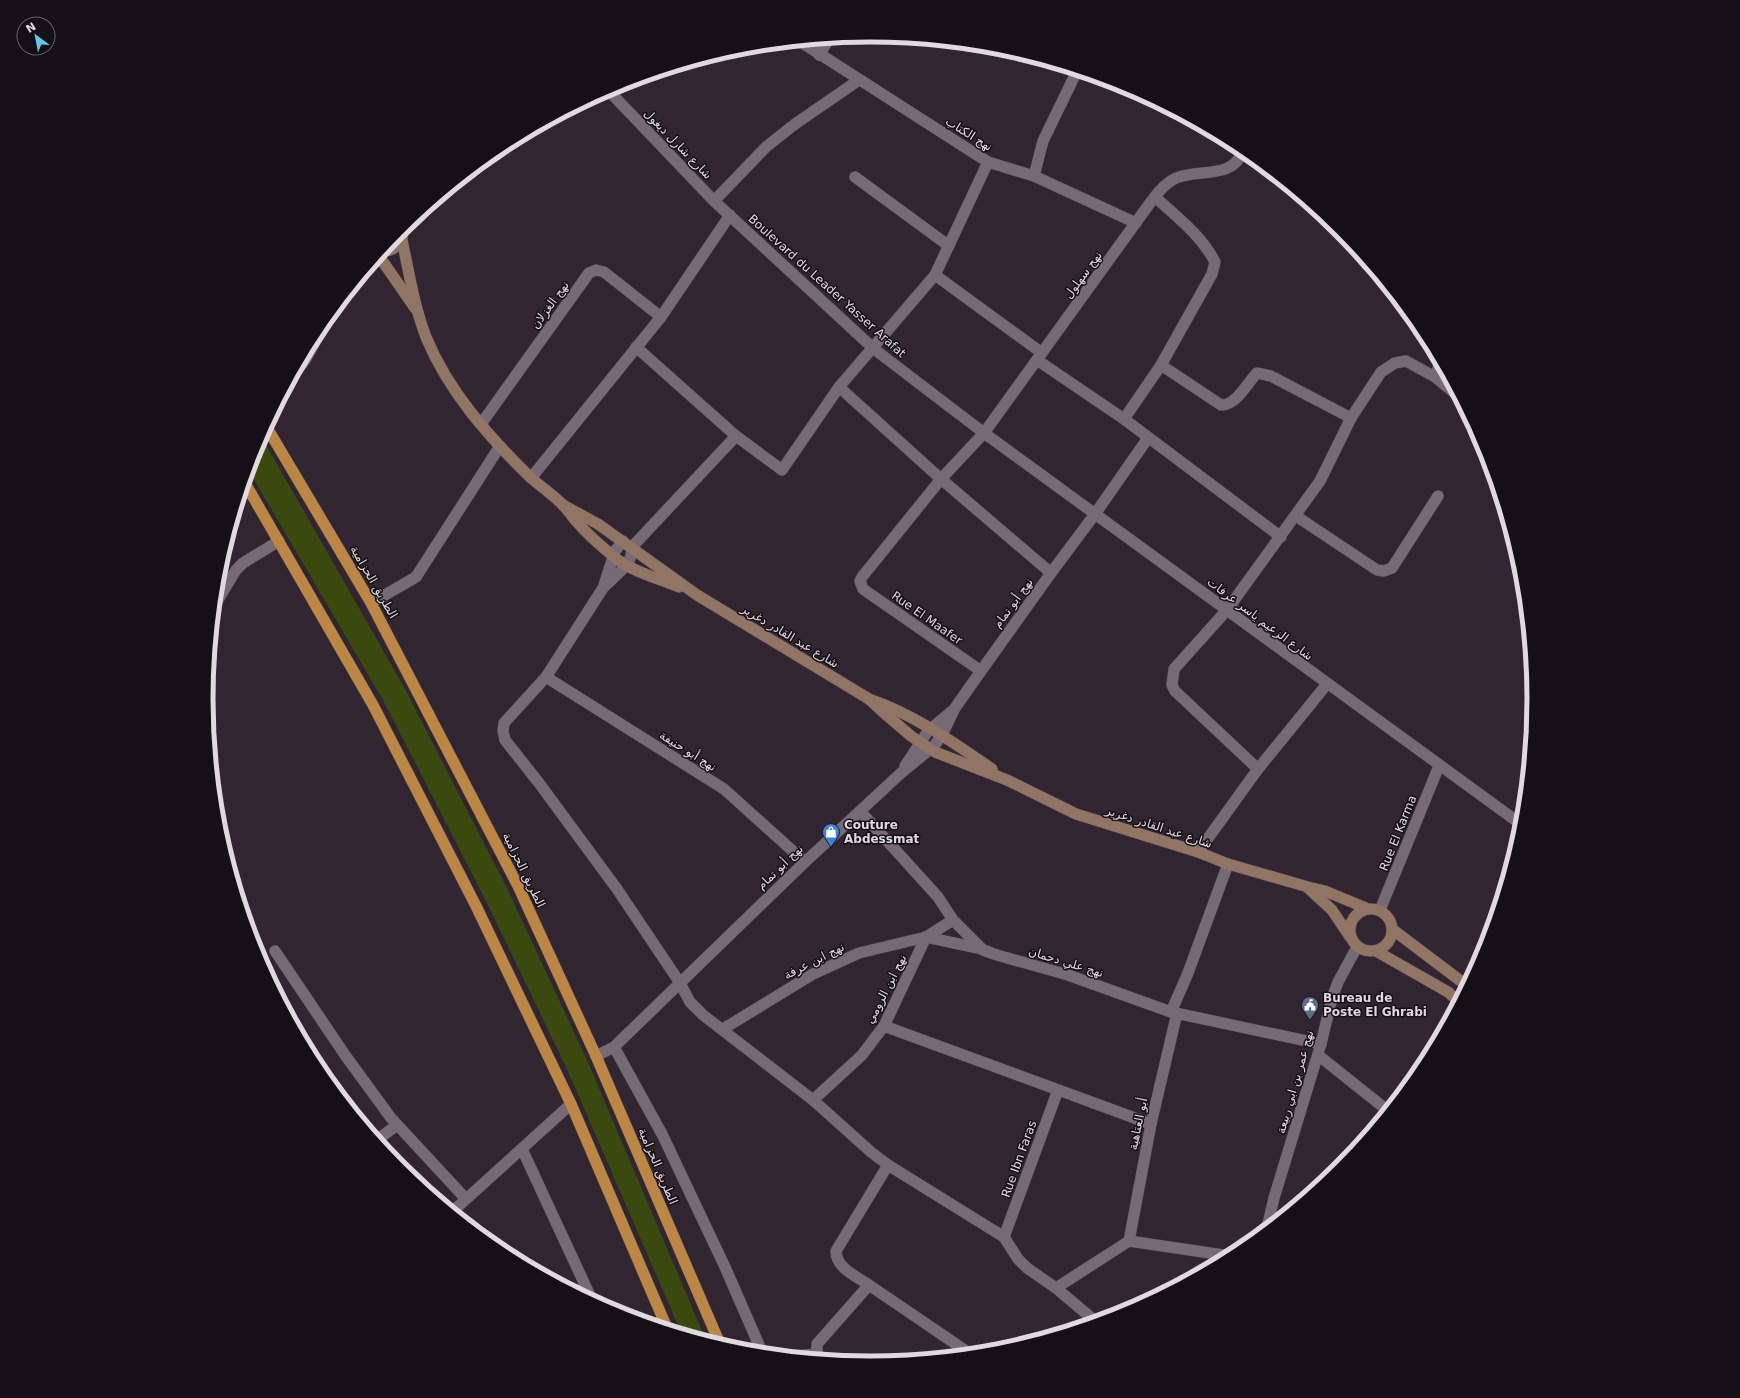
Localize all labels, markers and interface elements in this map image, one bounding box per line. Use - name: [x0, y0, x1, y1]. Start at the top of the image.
- north arrow: [16, 16, 56, 56]
- text: N: [24, 20, 38, 36]
- street label: شارع شارل ديغول: [640, 106, 715, 183]
- street label: نهج الكتاب: [943, 114, 995, 154]
- street label: Boulevard du Leader Yasser Arafat: [745, 212, 909, 361]
- street label: نهج سهلول: [1061, 249, 1106, 302]
- street label: نهج الغزلان: [528, 278, 573, 332]
- street label: الطريق الحزامية: [347, 543, 401, 621]
- street label: نهج أبو تمام: [989, 575, 1037, 631]
- street label: شارع الزعيم ياسر عرفات: [1204, 575, 1316, 664]
- street label: Rue El Maafer: [889, 588, 965, 648]
- street label: شارع عبد القادر دغرير: [737, 601, 841, 672]
- street label: نهج أبو حنيفة: [656, 727, 720, 775]
- street label: Rue El Karma: [1377, 793, 1419, 873]
- street label: شارع عبد القادر دغرير: [1103, 803, 1214, 852]
- place label: Couture Abdessmat: [844, 818, 919, 846]
- shop icon: Couture Abdessmat: [821, 822, 841, 847]
- street label: الطريق الحزامية: [499, 830, 548, 910]
- street label: نهج أبو تمام: [753, 841, 807, 893]
- street label: نهج ابن عرفة: [781, 940, 847, 983]
- street label: نهج علي دحمان: [1027, 944, 1105, 980]
- street label: نهج ابن الرومي: [863, 952, 910, 1026]
- place label: Bureau de Poste El Ghrabi: [1323, 991, 1427, 1019]
- public building icon: Bureau de Poste El Ghrabi: [1300, 995, 1320, 1020]
- street label: نهج عمر بن ابي ربيعة: [1274, 1029, 1317, 1136]
- street label: أبو العتاهية: [1125, 1096, 1151, 1152]
- street label: Rue Ibn Faras: [999, 1119, 1039, 1199]
- street label: الطريق الحزامية: [635, 1126, 680, 1207]

